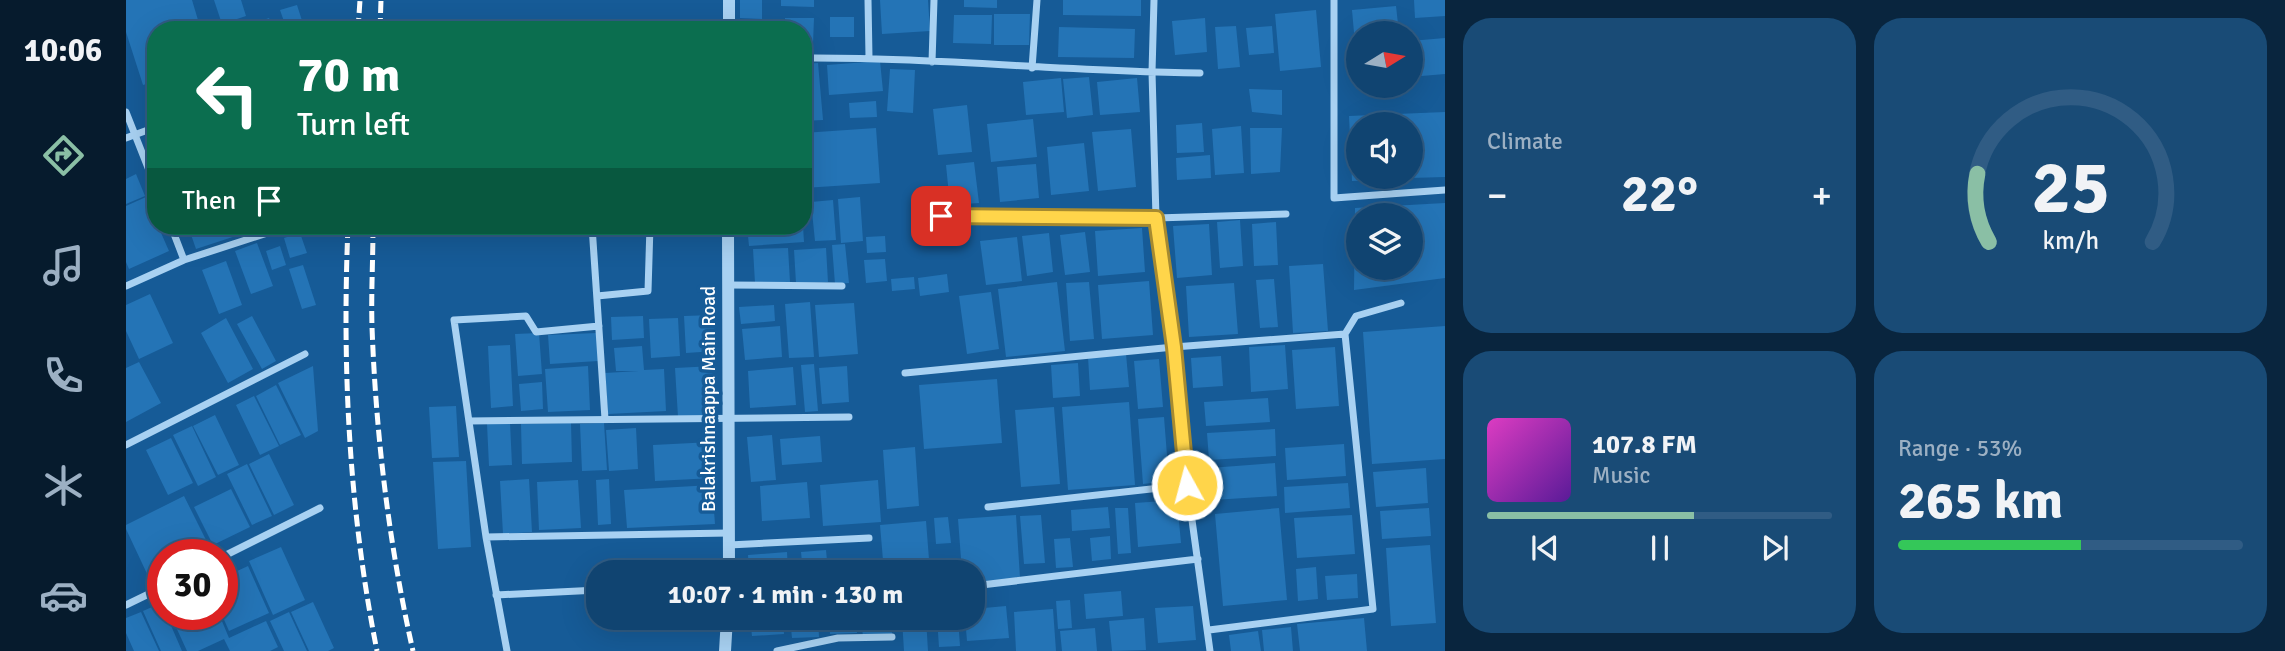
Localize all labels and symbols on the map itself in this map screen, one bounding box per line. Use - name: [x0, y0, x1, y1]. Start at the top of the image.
- north arrow: [1346, 21, 1423, 98]
- pin: [911, 186, 971, 246]
- street label: Balakrishnaappa Main Road: [697, 286, 721, 512]
- position arrow: [1150, 448, 1224, 522]
- speed limit sign: 30: [147, 539, 238, 630]

